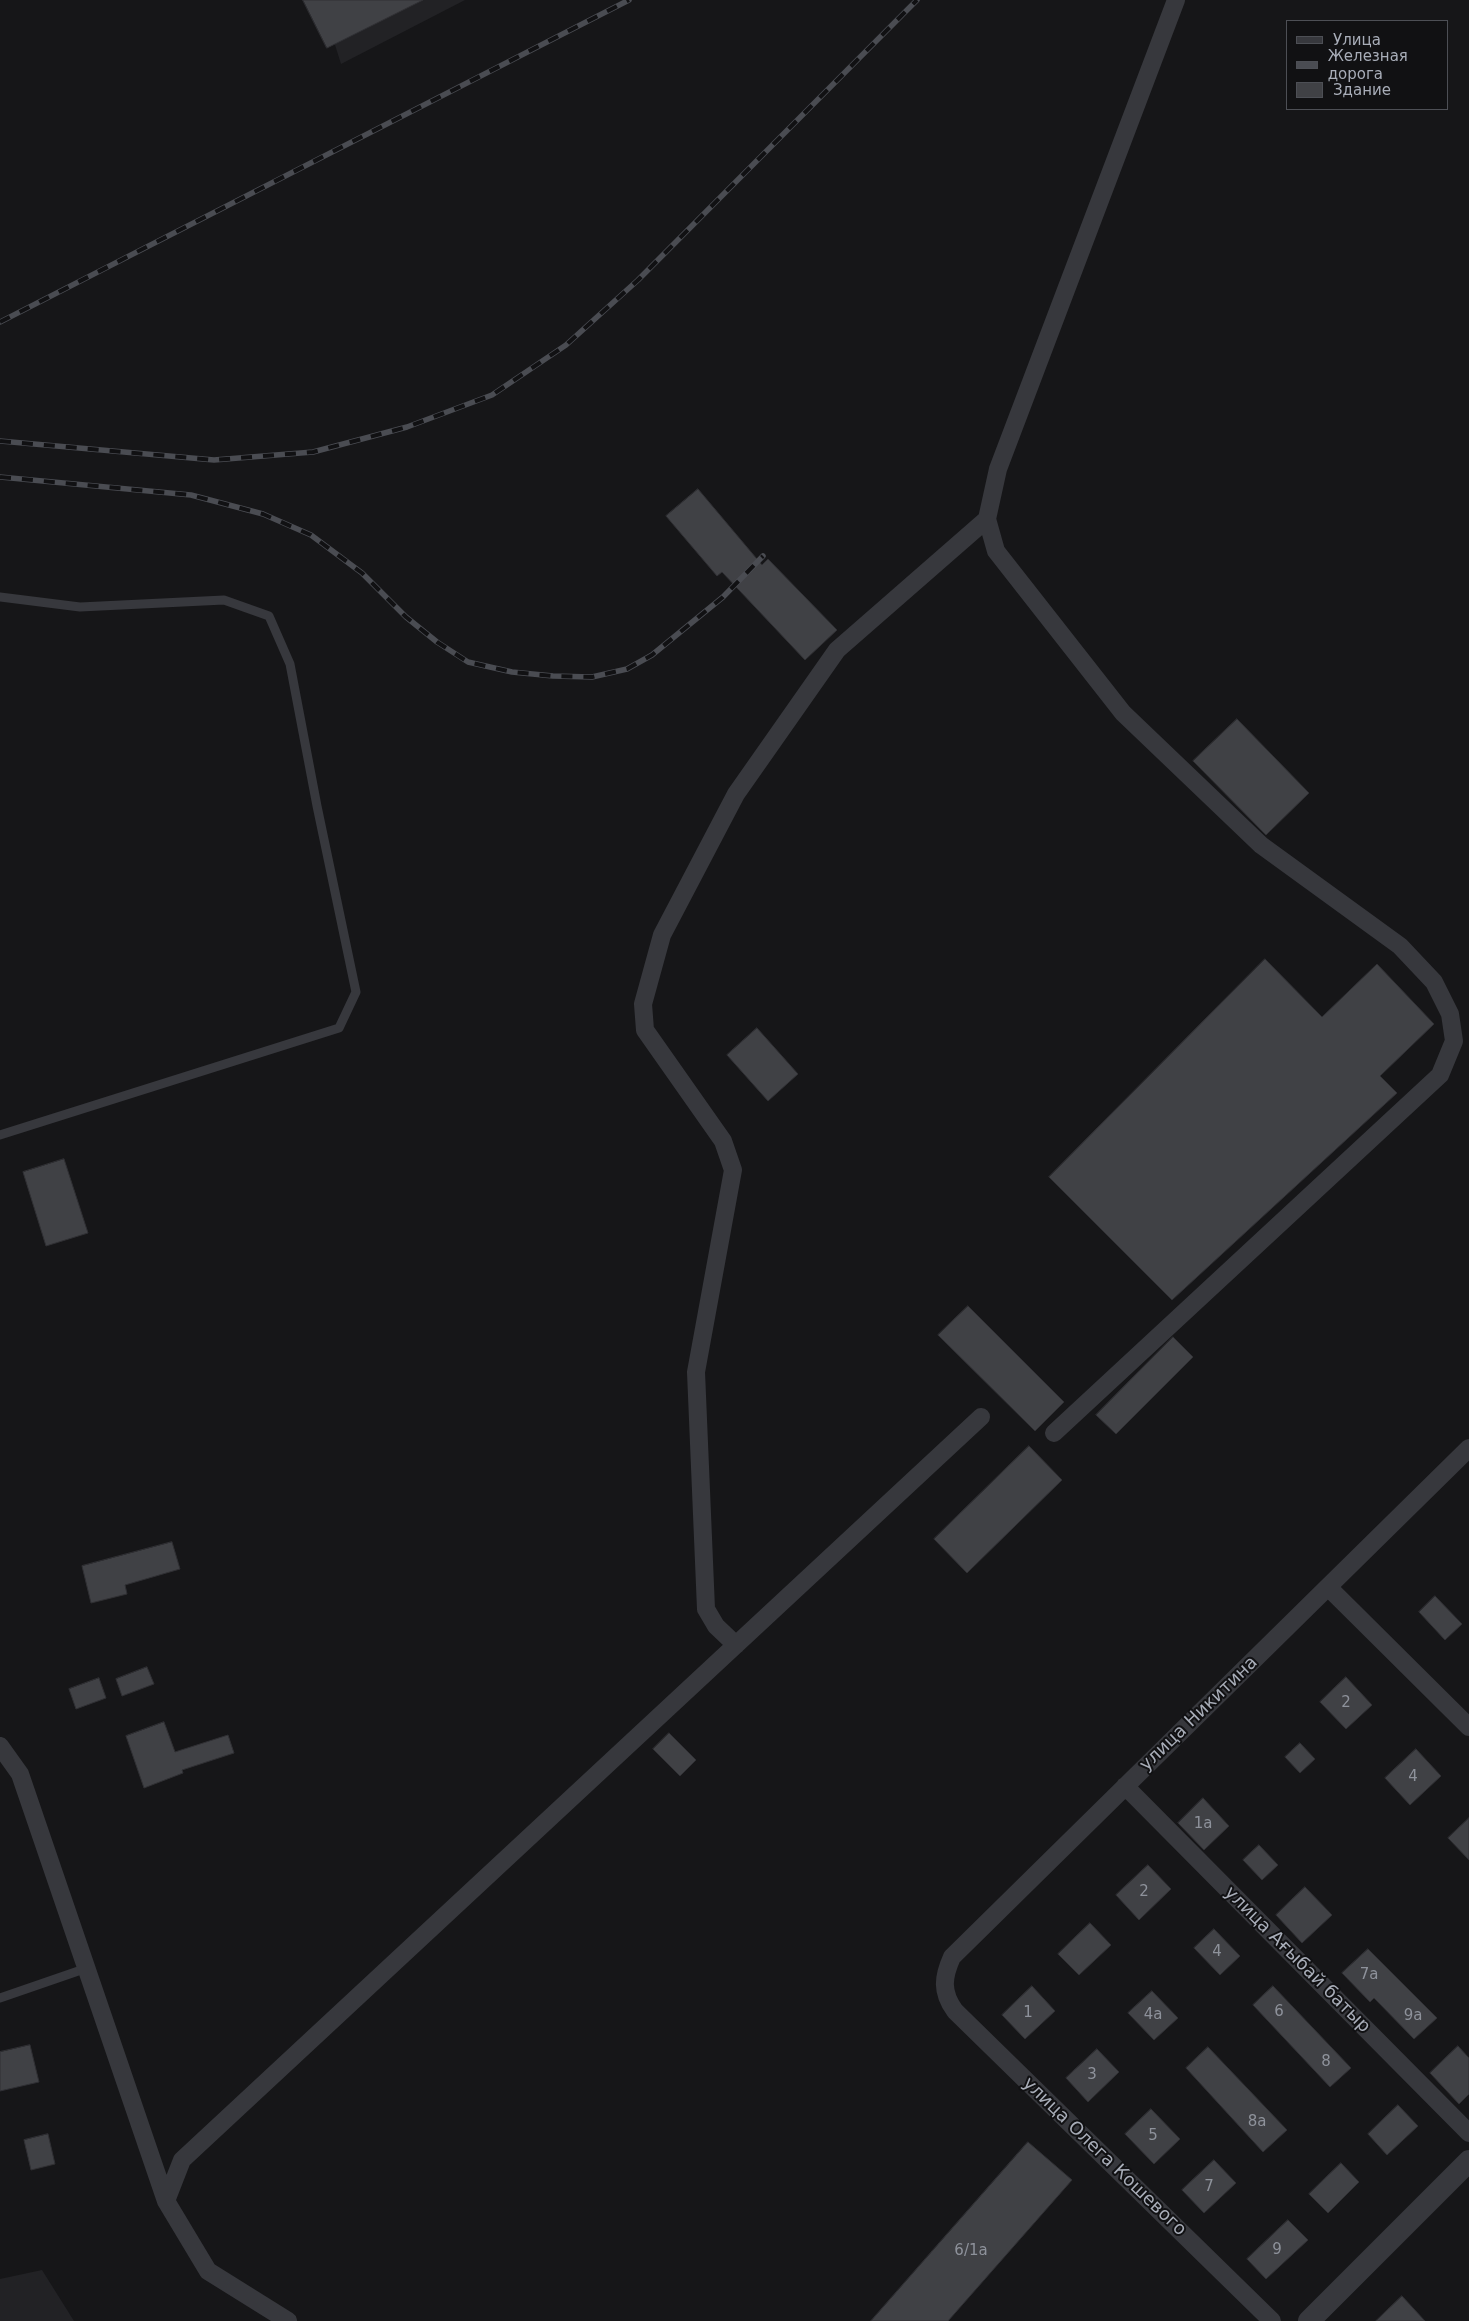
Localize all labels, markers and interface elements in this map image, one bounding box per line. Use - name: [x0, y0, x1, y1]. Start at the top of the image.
- legend: [1286, 20, 1449, 110]
- text: Улица: [1333, 31, 1381, 49]
- text: Железная дорога: [1328, 47, 1408, 83]
- text: Здание: [1333, 81, 1391, 99]
- street label: улица Никитина: [1136, 1652, 1262, 1776]
- house number: 2: [1341, 1694, 1351, 1712]
- house number: 4: [1408, 1768, 1418, 1786]
- house number: 1а: [1194, 1815, 1212, 1833]
- street label: улица Ағыбай батыр: [1219, 1882, 1375, 2038]
- house number: 2: [1139, 1883, 1149, 1901]
- house number: 4: [1212, 1943, 1222, 1961]
- house number: 7а: [1360, 1966, 1378, 1984]
- house number: 6: [1274, 2003, 1284, 2021]
- house number: 1: [1023, 2004, 1033, 2022]
- house number: 4а: [1144, 2006, 1162, 2024]
- house number: 9а: [1404, 2007, 1422, 2025]
- house number: 8: [1321, 2053, 1331, 2071]
- house number: 3: [1087, 2066, 1097, 2084]
- street label: улица Олега Кошевого: [1018, 2073, 1190, 2241]
- house number: 8а: [1248, 2113, 1266, 2131]
- house number: 5: [1148, 2127, 1158, 2145]
- house number: 7: [1204, 2178, 1214, 2196]
- house number: 9: [1272, 2241, 1282, 2259]
- house number: 6/1а: [954, 2242, 988, 2260]

